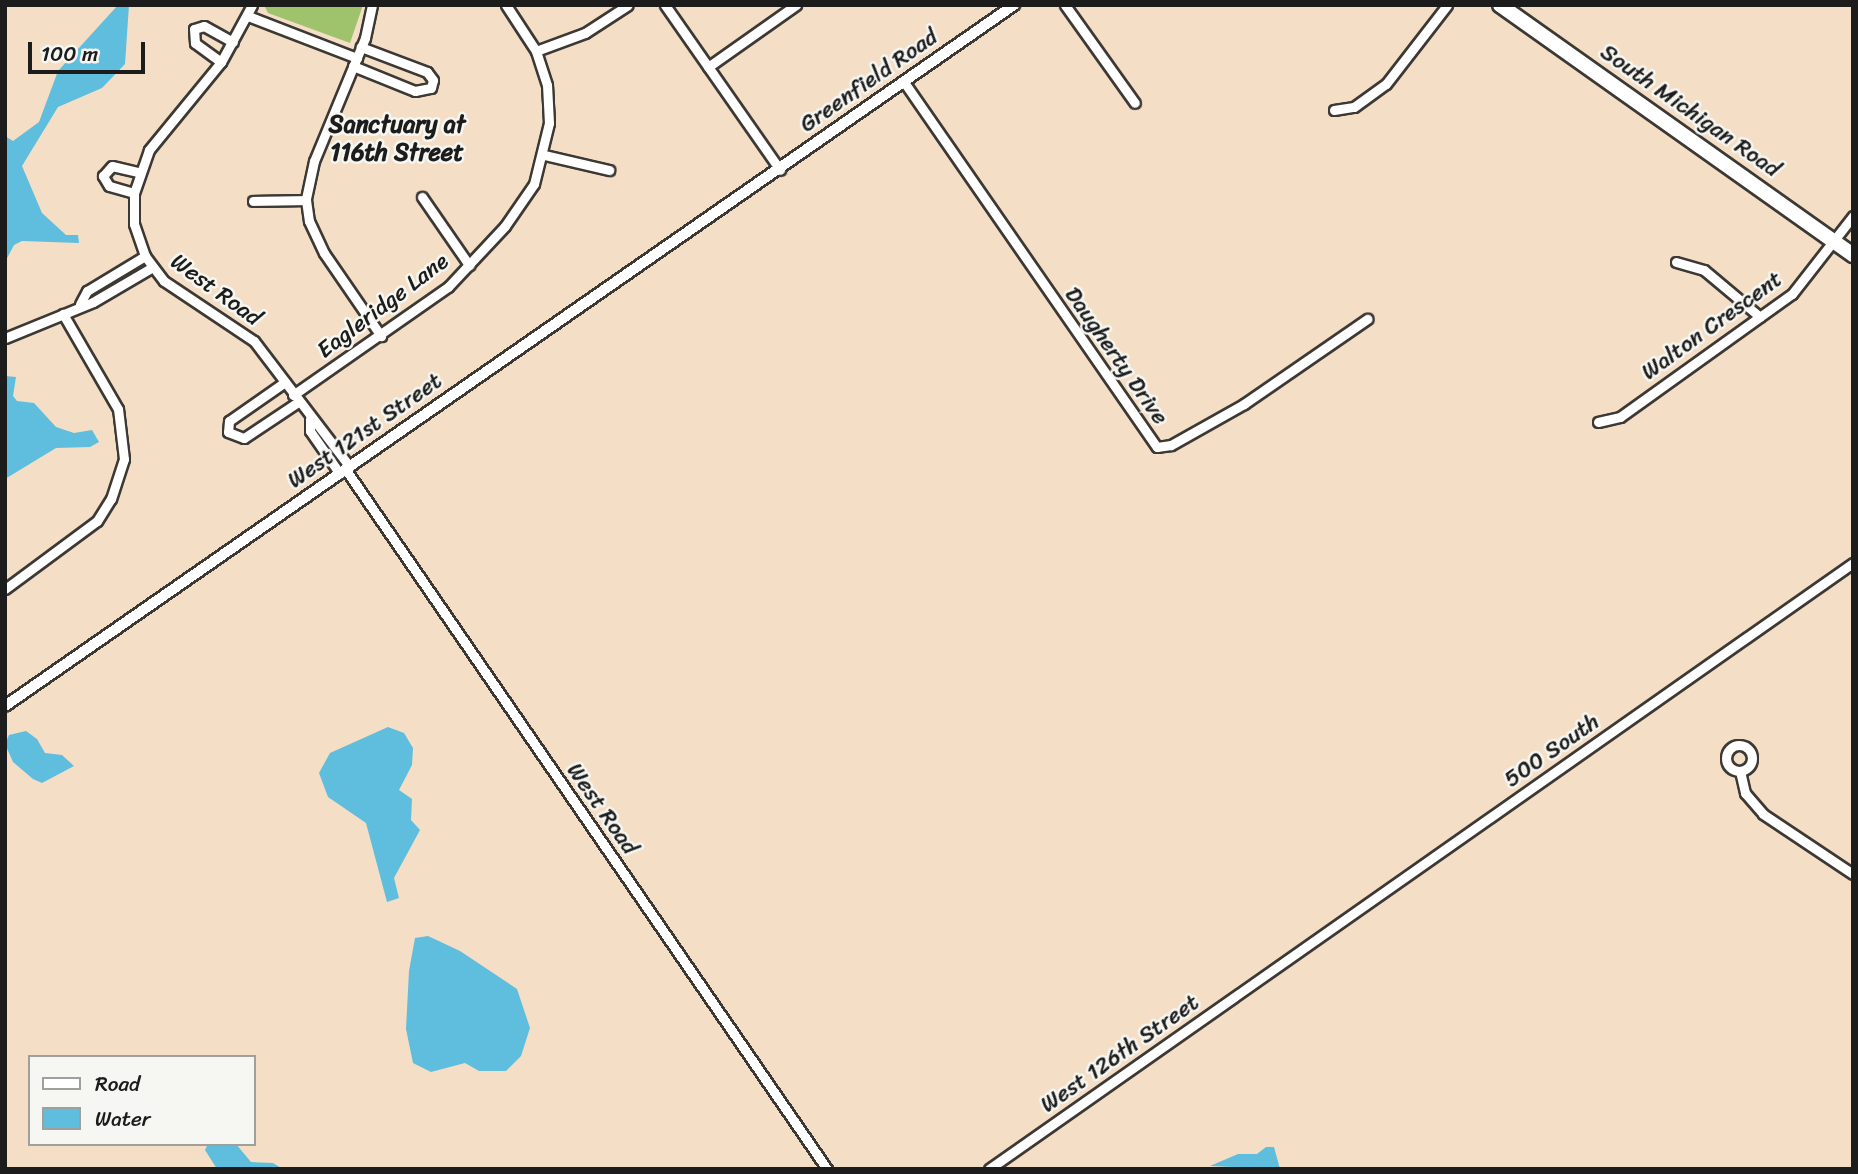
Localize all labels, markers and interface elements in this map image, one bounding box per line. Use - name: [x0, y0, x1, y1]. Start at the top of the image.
- street label: Greenfield Road: [795, 23, 943, 139]
- scale bar: [32, 28, 149, 72]
- text: 100 m: [41, 35, 98, 73]
- street label: South Michigan Road: [1595, 39, 1785, 183]
- district label: Sanctuary at 116th Street: [328, 111, 466, 167]
- street label: Eagleridge Lane: [312, 247, 454, 365]
- street label: West Road: [165, 248, 267, 332]
- street label: Walton Crescent: [1636, 265, 1788, 387]
- street label: Daugherty Drive: [1058, 282, 1174, 430]
- street label: West 121st Street: [282, 367, 448, 495]
- street label: 500 South: [1499, 708, 1605, 794]
- street label: West Road: [560, 758, 644, 860]
- street label: West 126th Street: [1035, 989, 1205, 1119]
- legend: [28, 1055, 256, 1146]
- text: Road: [95, 1065, 140, 1103]
- text: Water: [95, 1100, 150, 1138]

